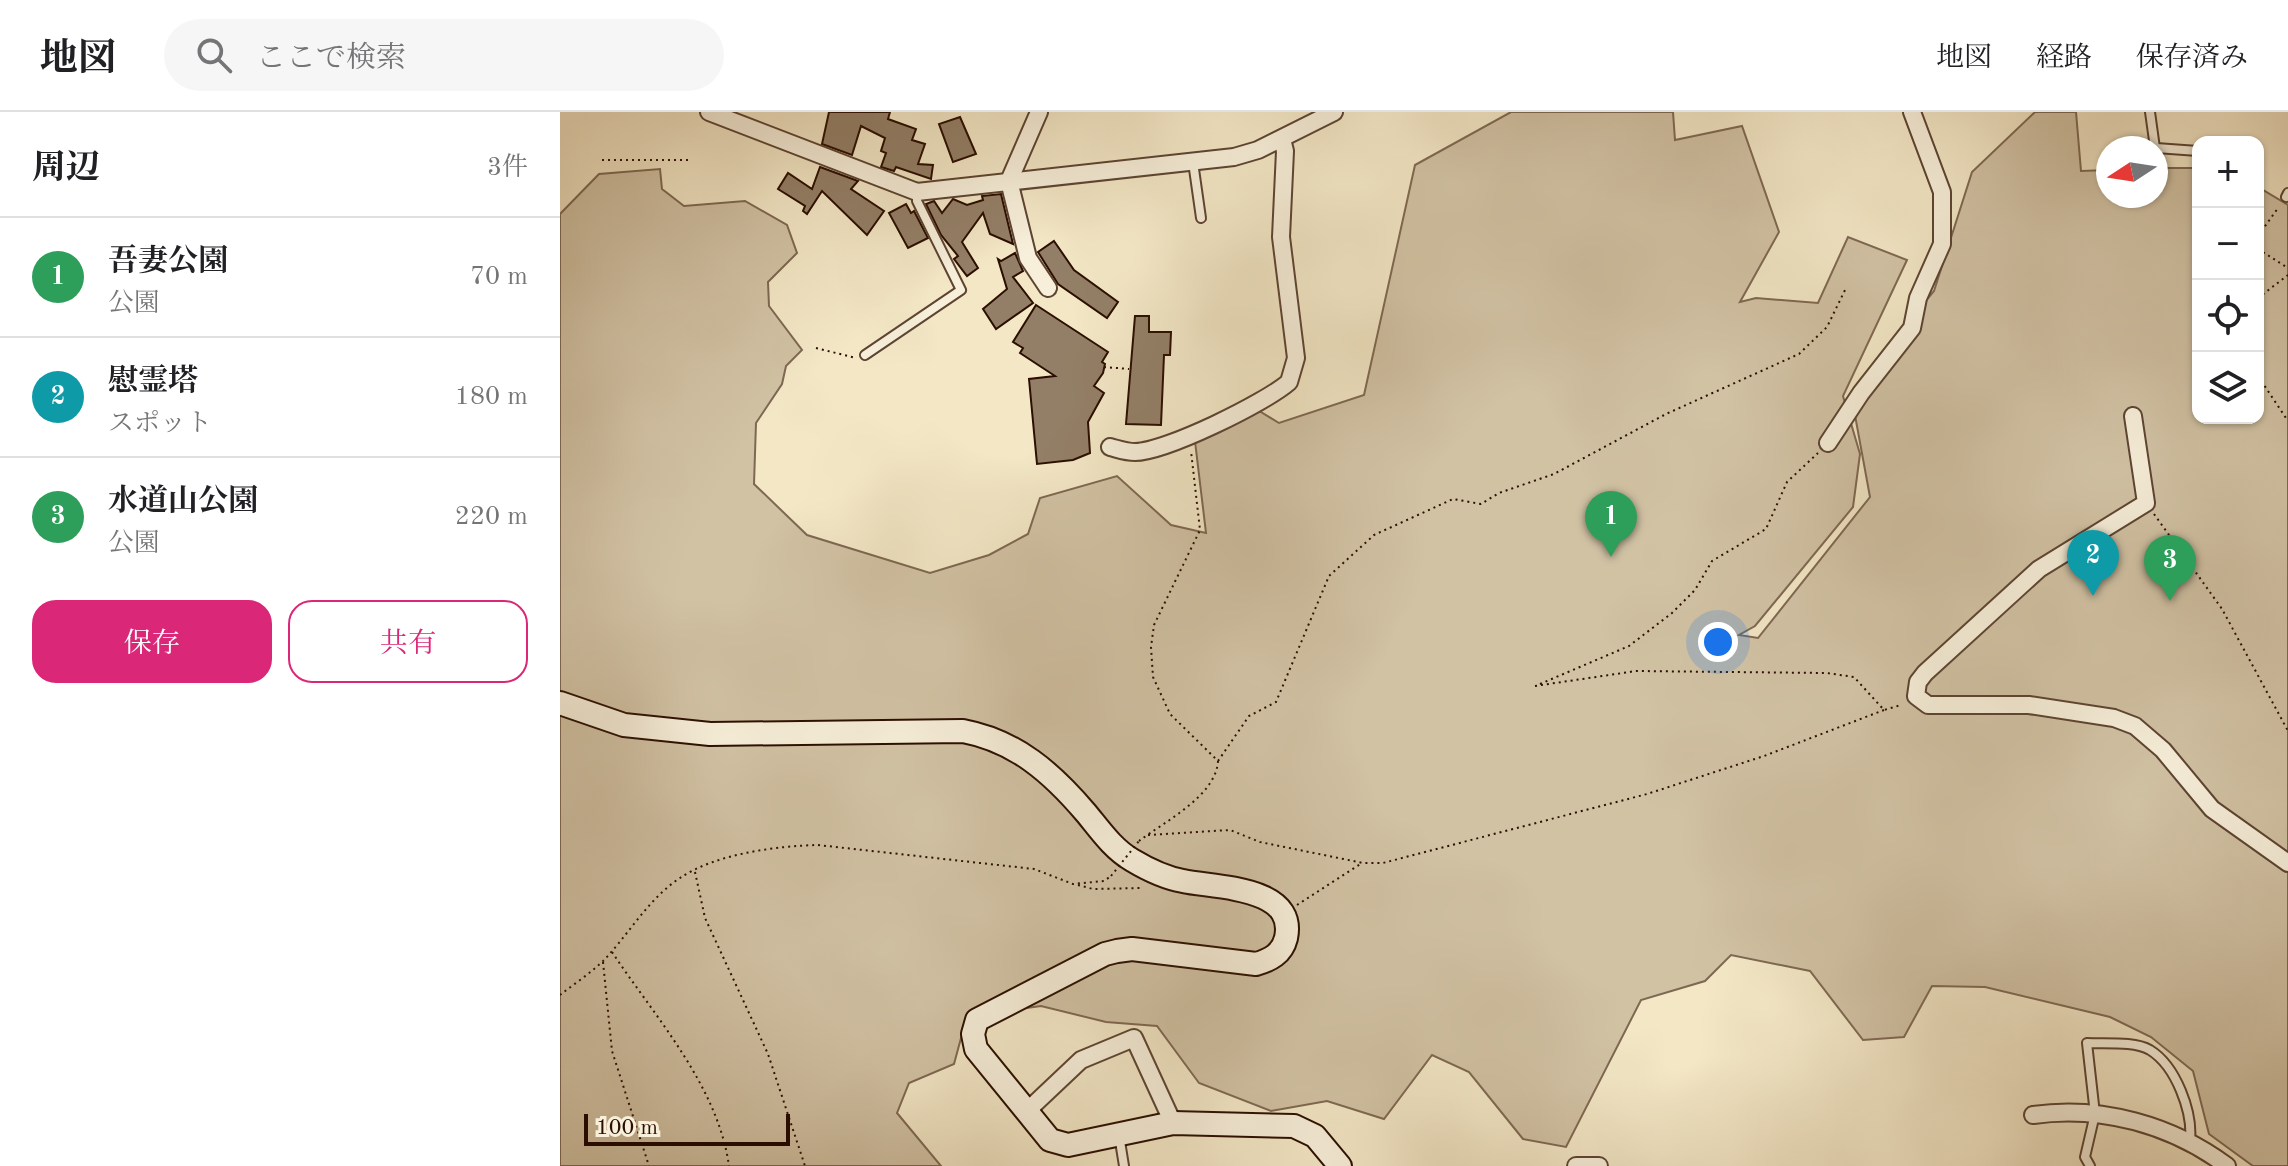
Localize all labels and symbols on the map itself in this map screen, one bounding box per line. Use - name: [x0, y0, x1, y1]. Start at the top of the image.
- north arrow: [2096, 136, 2168, 208]
- pin: 1: [1585, 491, 1637, 557]
- pin: 2: [2067, 530, 2119, 596]
- pin: 3: [2144, 535, 2196, 601]
- your location: [1698, 622, 1738, 662]
- scale bar: [584, 1110, 790, 1146]

